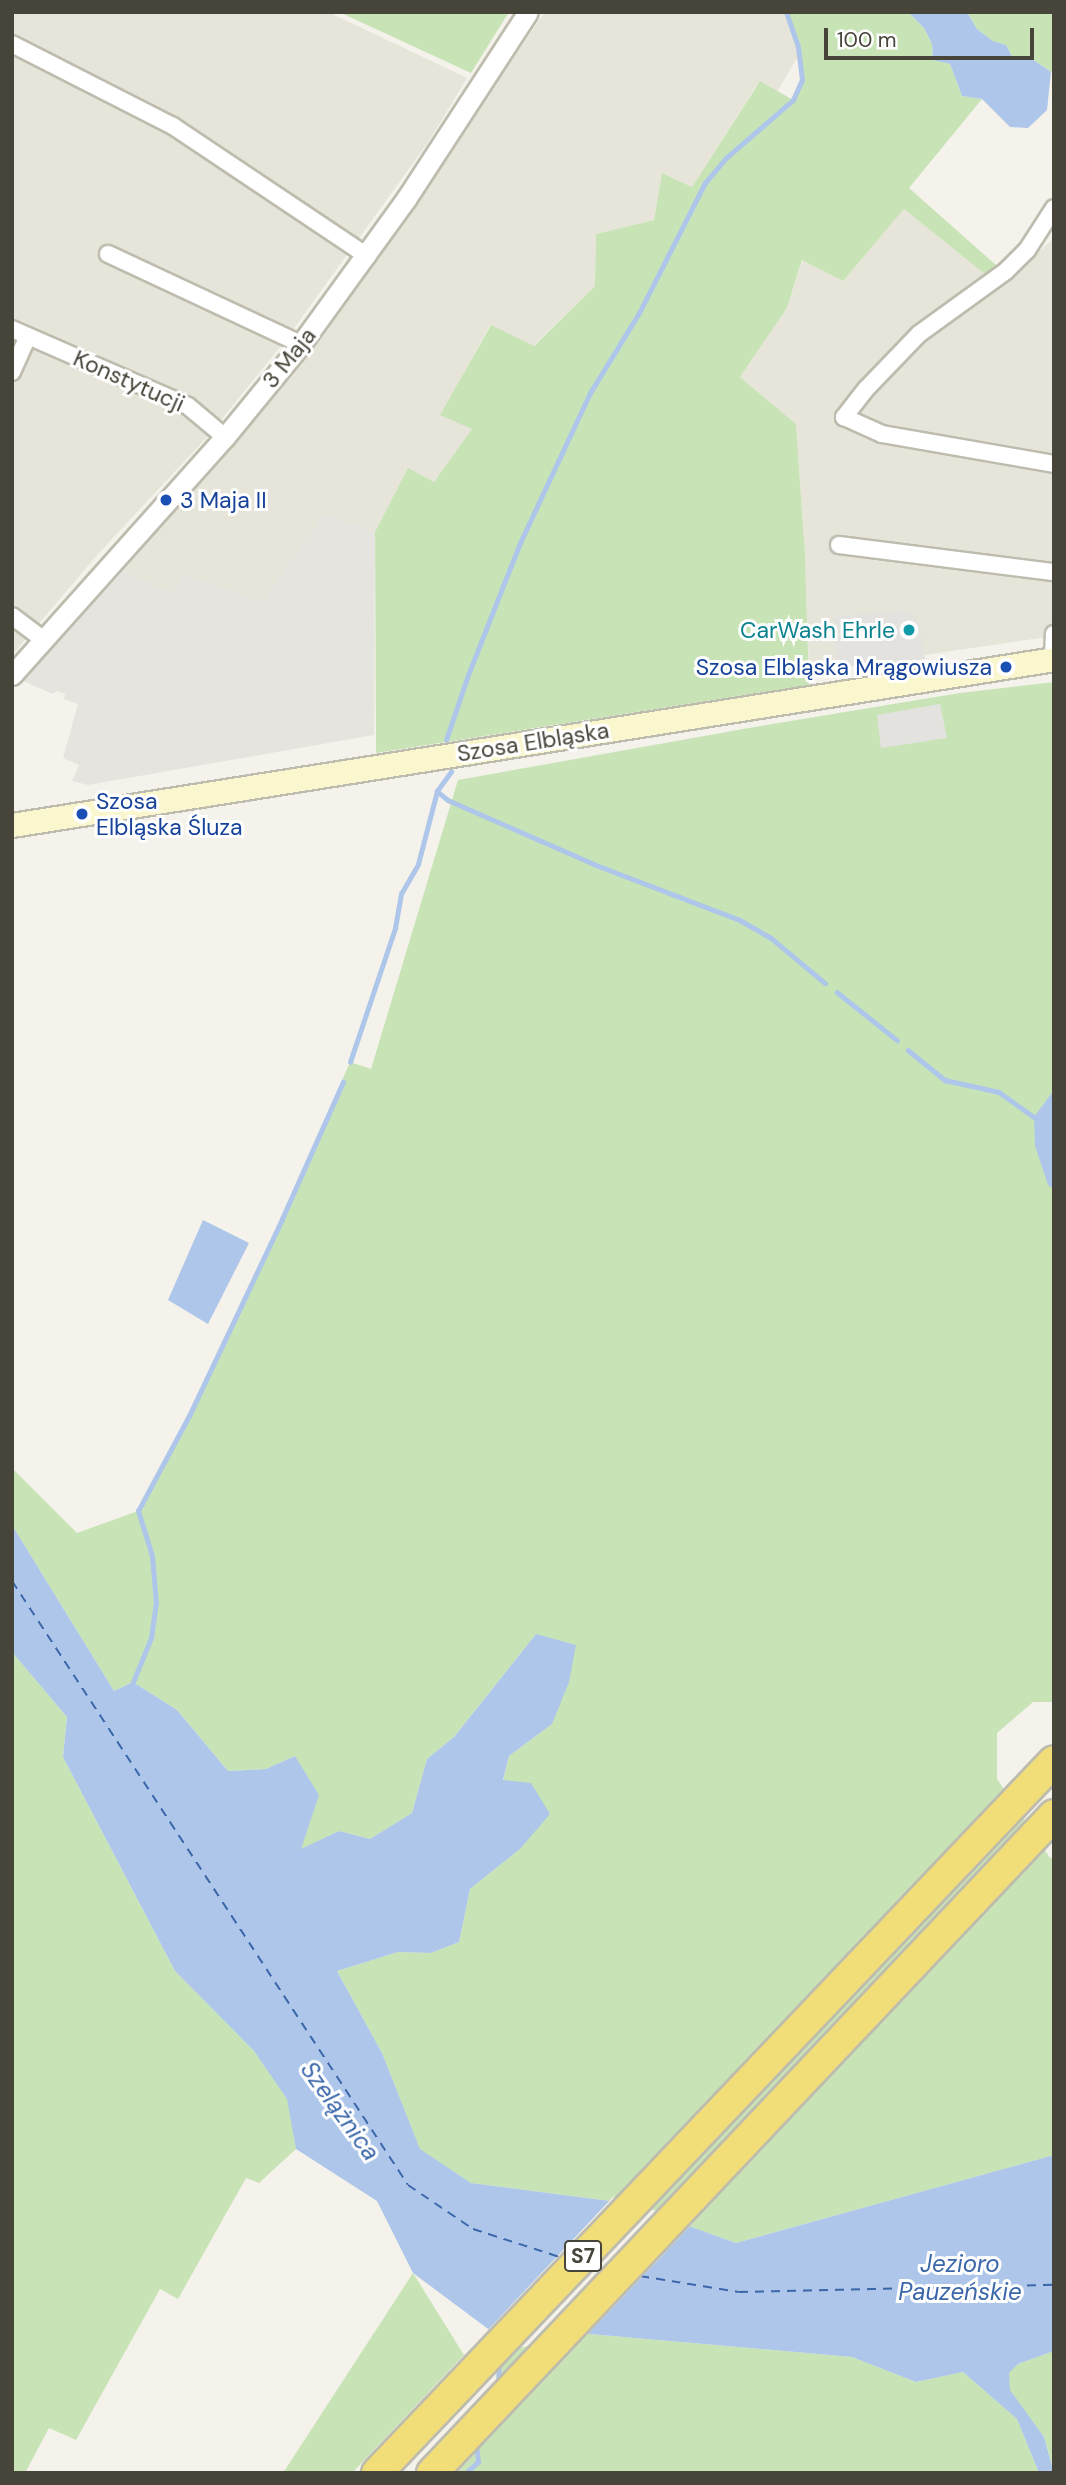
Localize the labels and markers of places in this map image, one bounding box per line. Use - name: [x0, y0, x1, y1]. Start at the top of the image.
- place label: 3 Maja II: [180, 486, 267, 514]
- marker: 3 Maja II: [158, 492, 174, 508]
- place label: CarWash Ehrle: [740, 616, 895, 644]
- marker: CarWash Ehrle: [901, 622, 917, 638]
- place label: Szosa Elbląska Mrągowiusza: [696, 653, 992, 681]
- marker: Szosa Elbląska Mrągowiusza: [998, 659, 1014, 675]
- place label: Szosa Elbląska Śluza: [96, 787, 243, 841]
- marker: Szosa Elbląska Śluza: [74, 806, 90, 822]

